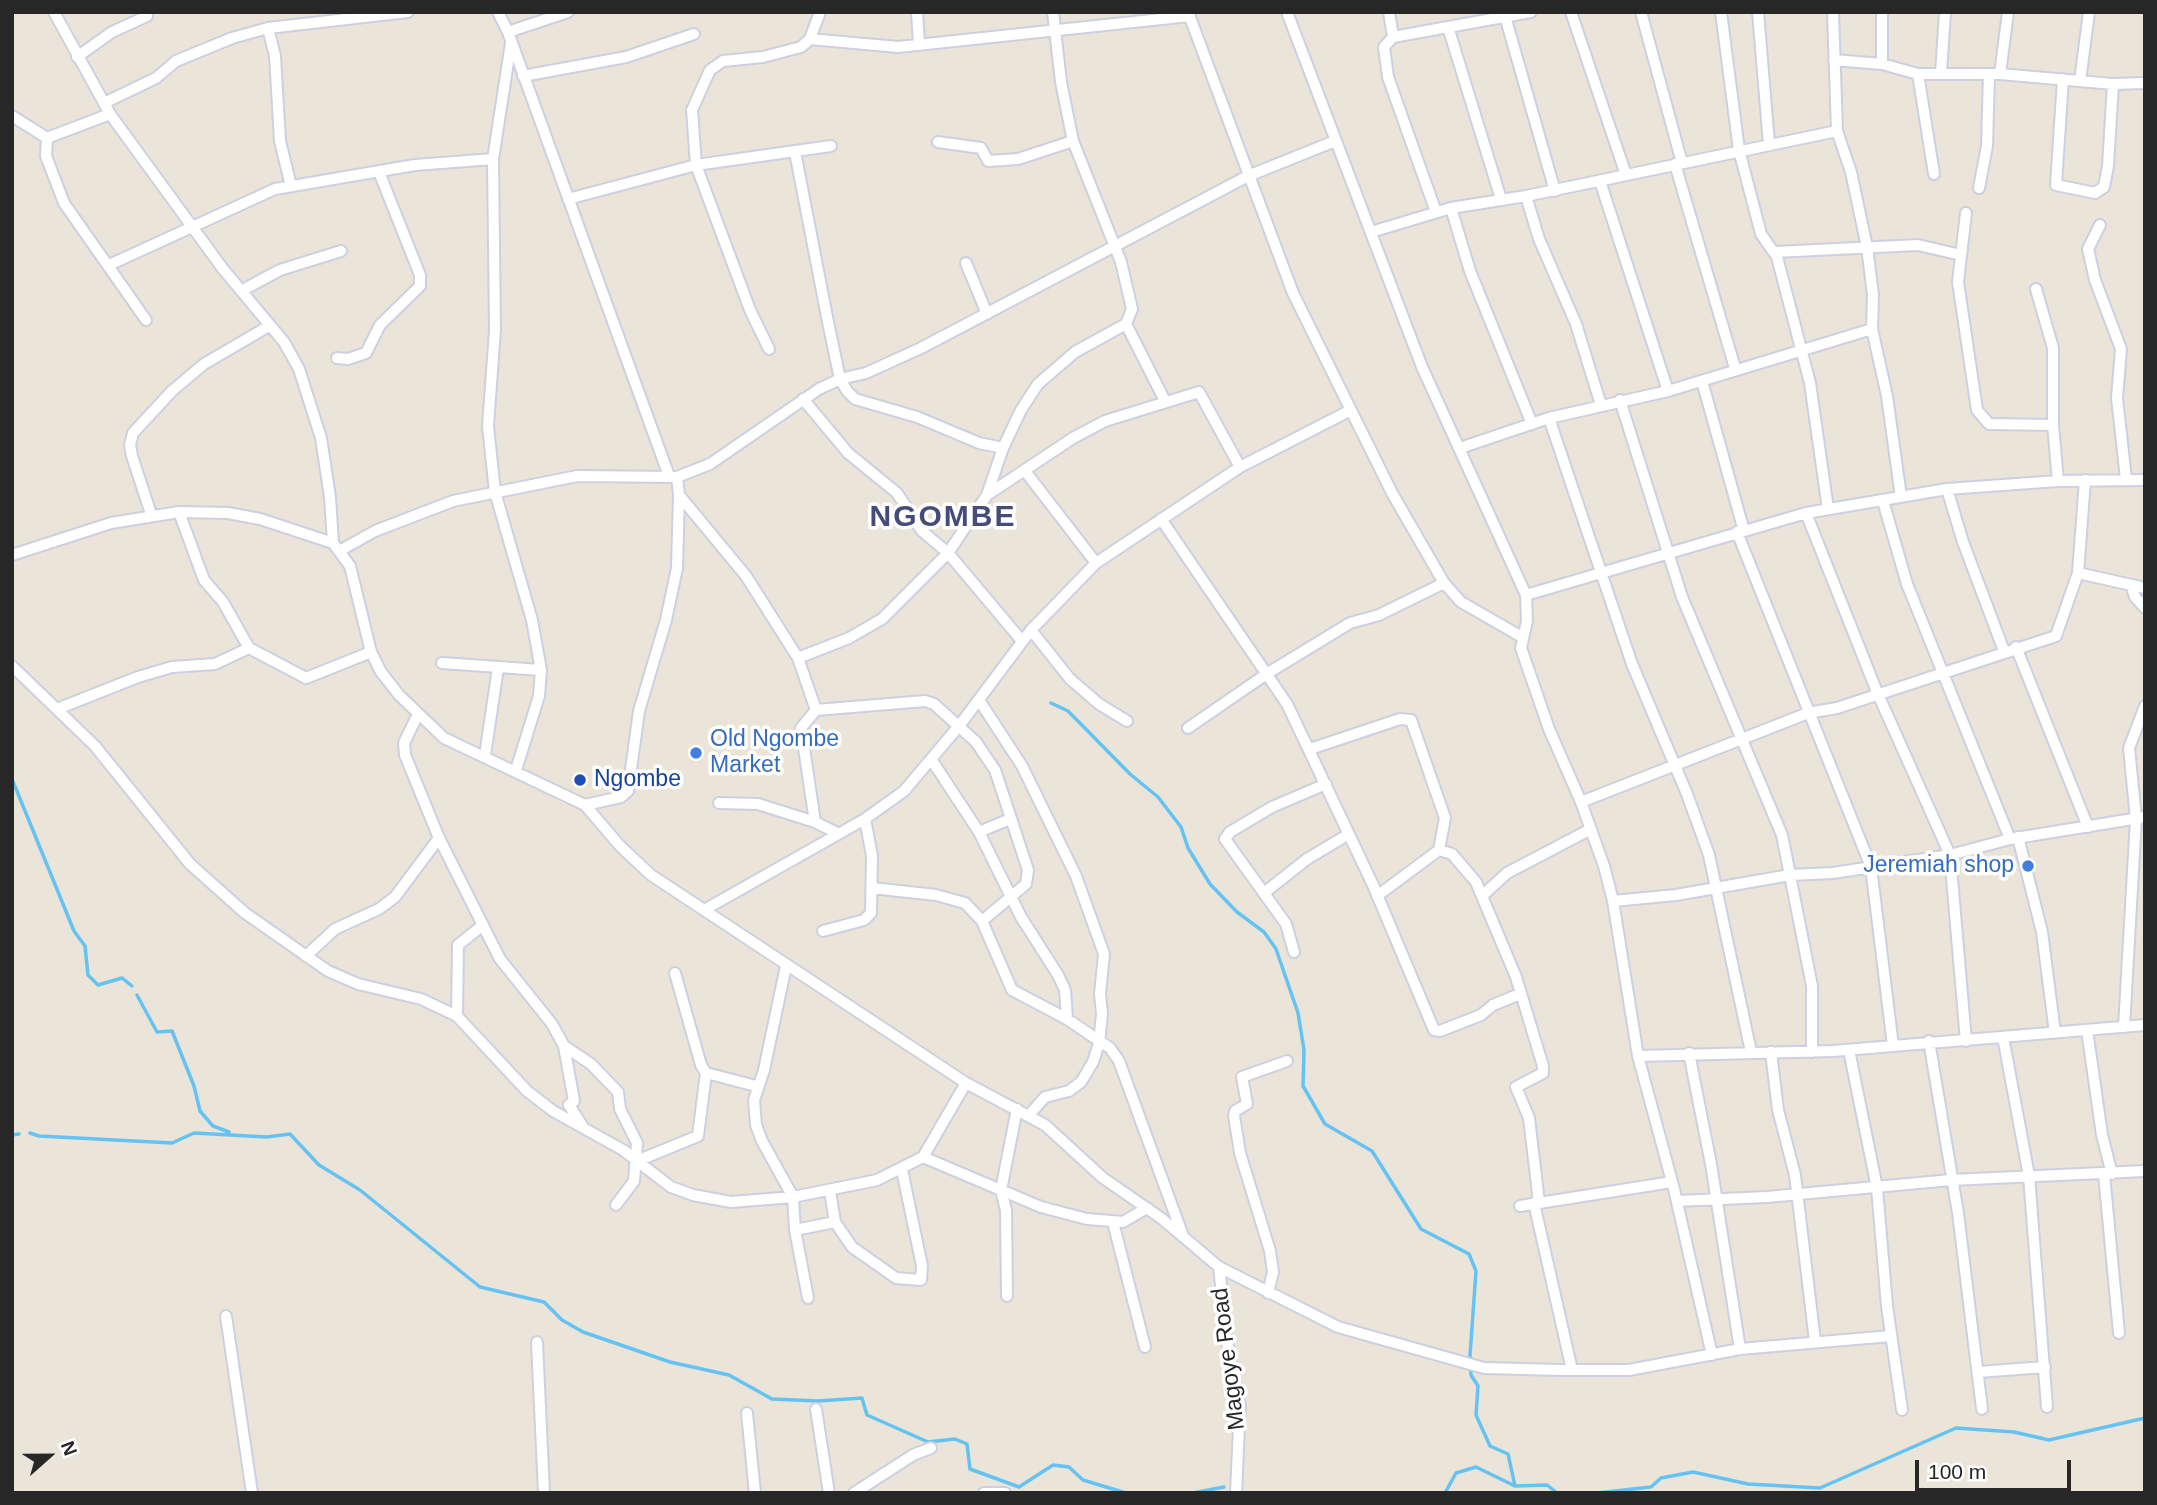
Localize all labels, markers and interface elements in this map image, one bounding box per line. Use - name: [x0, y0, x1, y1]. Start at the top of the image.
- district label: NGOMBE: [870, 500, 1016, 536]
- place label: Old Ngombe Market: [710, 726, 839, 780]
- marker: Old Ngombe Market: [688, 745, 704, 761]
- place label: Ngombe: [594, 766, 681, 794]
- marker: Ngombe: [572, 772, 588, 788]
- place label: Jeremiah shop: [1863, 852, 2014, 880]
- marker: Jeremiah shop: [2020, 858, 2036, 874]
- street label: Magoye Road: [1207, 1286, 1251, 1432]
- north arrow: [14, 1421, 84, 1491]
- text: N: [57, 1438, 81, 1458]
- scale bar: [1919, 1446, 2075, 1490]
- text: 100 m: [1928, 1460, 1986, 1483]

